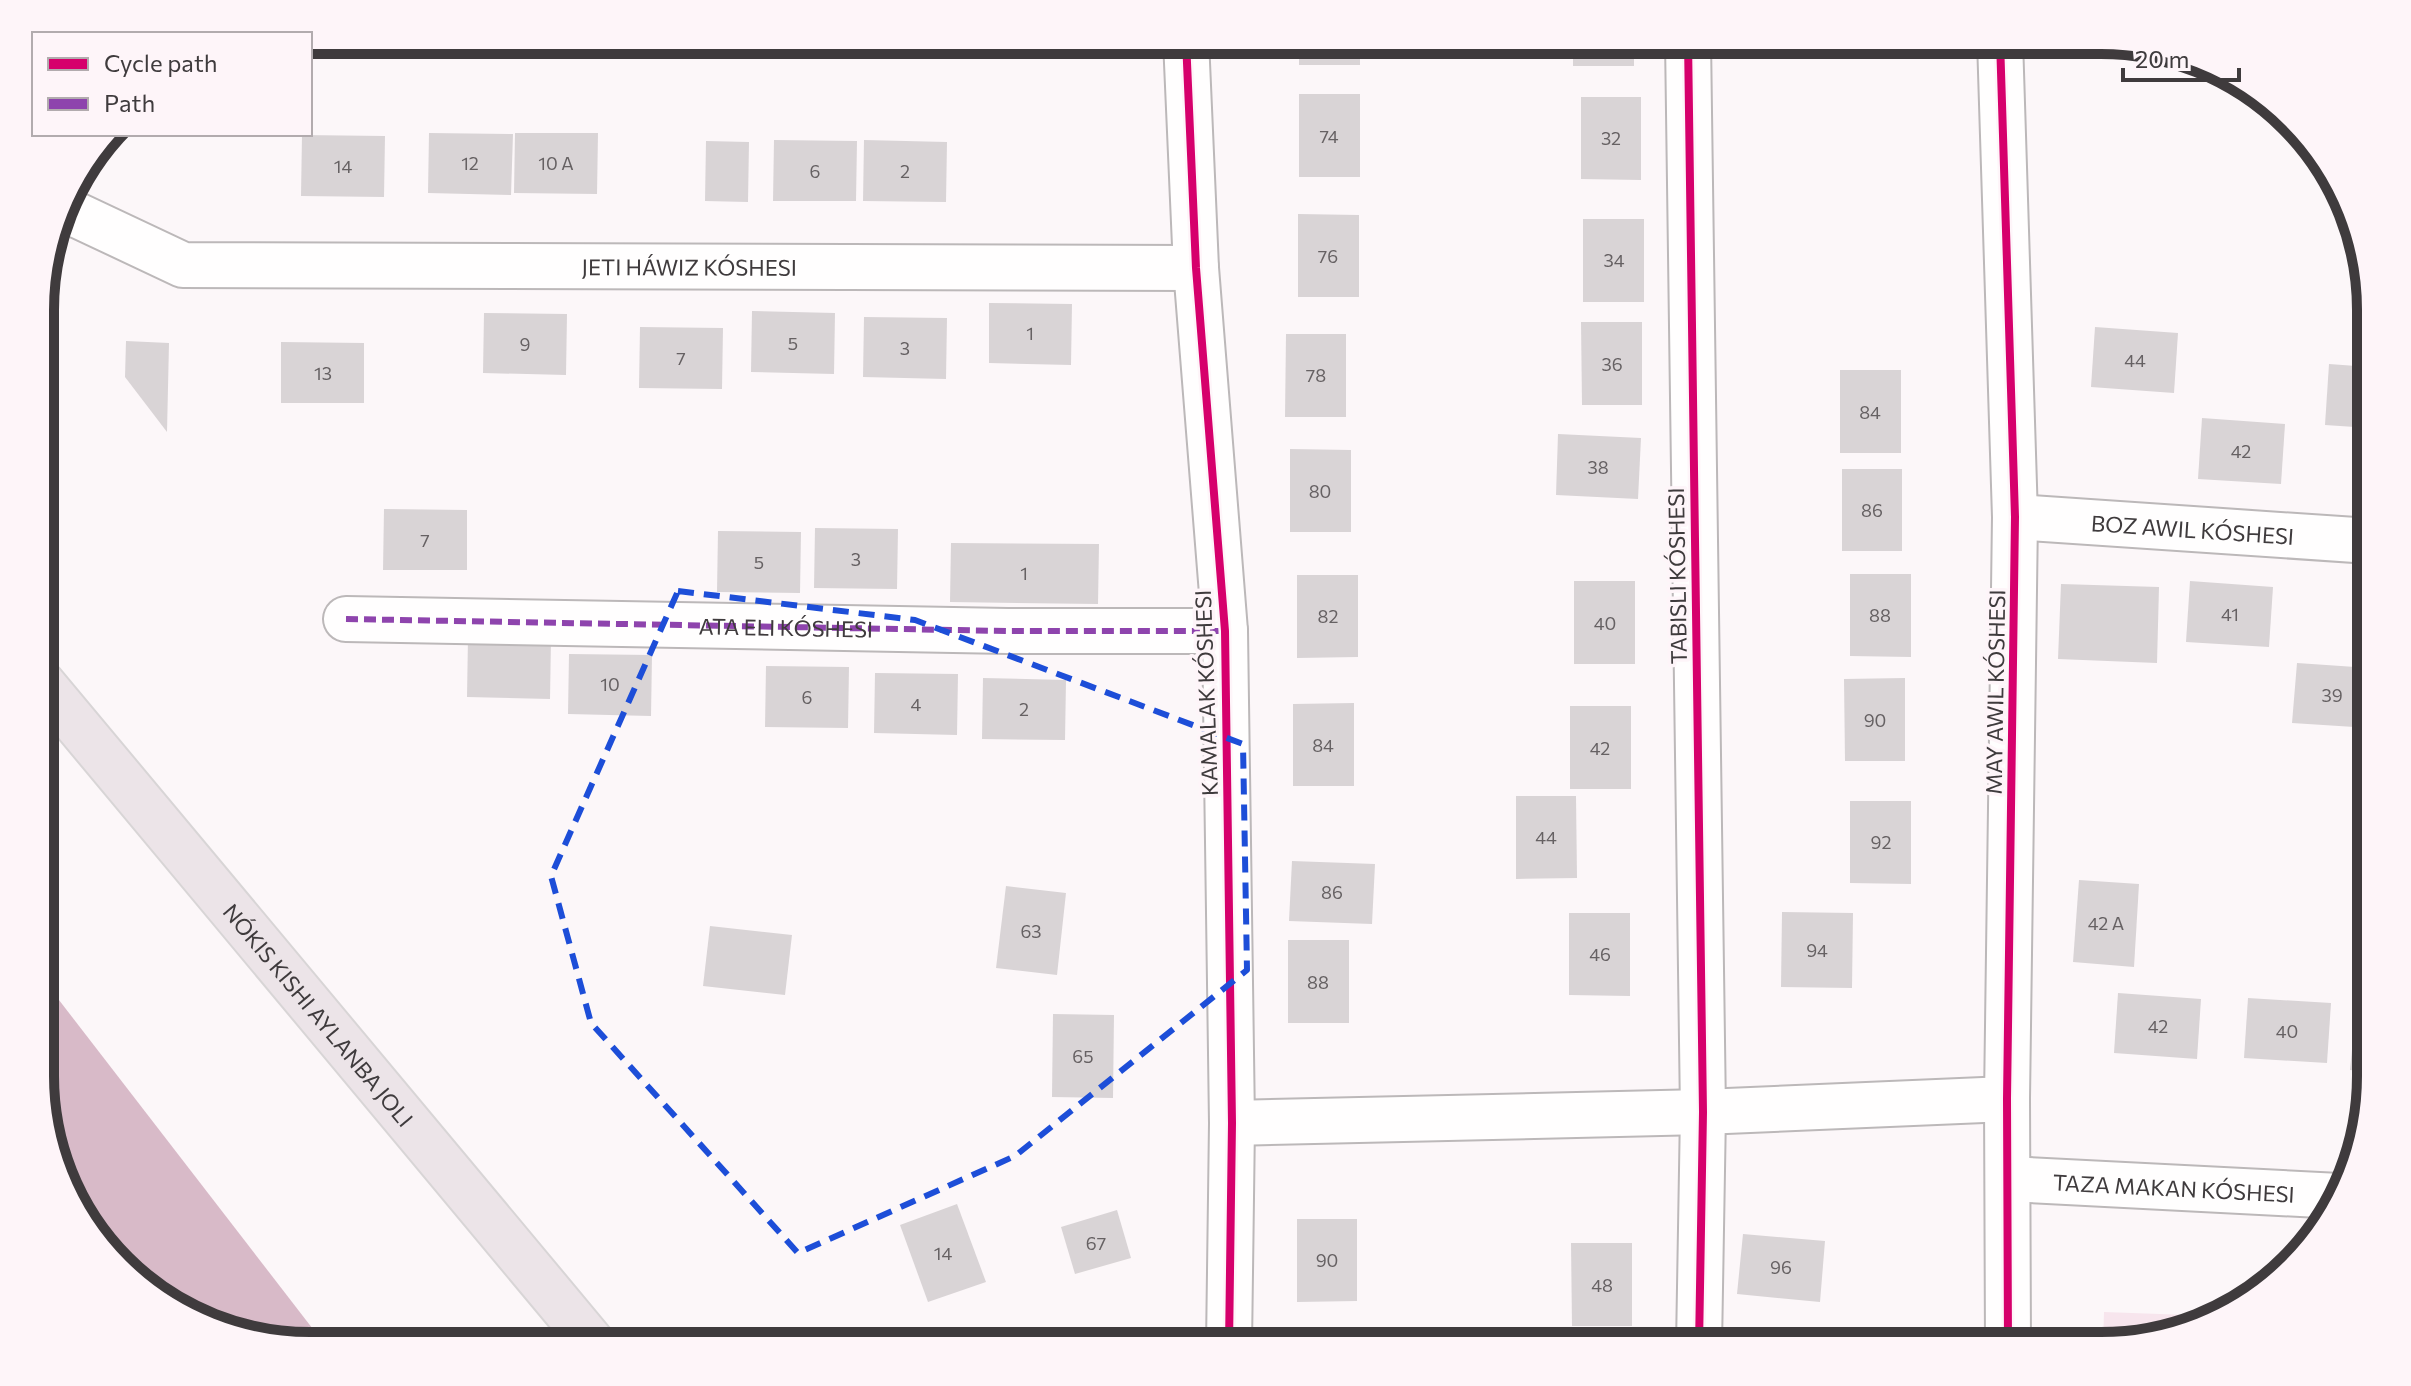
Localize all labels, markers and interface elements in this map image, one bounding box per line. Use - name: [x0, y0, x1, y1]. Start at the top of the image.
- legend: [32, 32, 312, 136]
- scale bar: [2123, 32, 2239, 82]
- text: 20 m: [2135, 44, 2189, 73]
- text: Cycle path: [104, 48, 218, 77]
- text: Path: [104, 88, 155, 117]
- house number: 74: [1319, 125, 1339, 147]
- house number: 32: [1601, 127, 1621, 149]
- house number: 12: [461, 152, 479, 174]
- house number: 10 А: [538, 152, 574, 174]
- house number: 14: [334, 155, 352, 177]
- house number: 6: [810, 160, 820, 182]
- house number: 2: [900, 160, 910, 182]
- house number: 76: [1318, 245, 1338, 267]
- house number: 34: [1603, 249, 1625, 271]
- street label: JETI HÁWIZ KÓSHESI: [582, 253, 797, 280]
- house number: 1: [1026, 322, 1034, 344]
- house number: 5: [788, 332, 798, 354]
- house number: 9: [520, 333, 530, 355]
- house number: 3: [900, 337, 910, 359]
- house number: 7: [676, 347, 686, 369]
- house number: 44: [2124, 349, 2146, 371]
- house number: 36: [1601, 353, 1623, 375]
- house number: 13: [314, 362, 332, 384]
- house number: 78: [1306, 364, 1326, 386]
- house number: 84: [1859, 401, 1881, 423]
- house number: 42: [2231, 440, 2251, 462]
- house number: 38: [1587, 456, 1609, 478]
- house number: 80: [1309, 480, 1331, 502]
- street label: TABISLI KÓSHESI: [1662, 487, 1692, 665]
- house number: 86: [1861, 499, 1883, 521]
- street label: BOZ AWIL KÓSHESI: [2090, 509, 2295, 549]
- house number: 7: [420, 529, 430, 551]
- house number: 3: [851, 548, 861, 570]
- house number: 5: [754, 551, 764, 573]
- house number: 1: [1020, 562, 1028, 584]
- street label: KAMALAK KÓSHESI: [1189, 589, 1223, 797]
- street label: MAY AWIL KÓSHESI: [1980, 589, 2010, 795]
- house number: 41: [2221, 603, 2239, 625]
- house number: 88: [1869, 604, 1891, 626]
- house number: 82: [1318, 605, 1338, 627]
- street label: ATA ELI KÓSHESI: [698, 612, 873, 642]
- house number: 40: [1594, 612, 1616, 634]
- house number: 10: [600, 673, 620, 695]
- house number: 39: [2321, 684, 2343, 706]
- house number: 6: [802, 686, 812, 708]
- house number: 4: [911, 693, 922, 715]
- house number: 2: [1019, 698, 1029, 720]
- house number: 90: [1864, 709, 1886, 731]
- house number: 84: [1312, 734, 1334, 756]
- house number: 42: [1590, 737, 1610, 759]
- house number: 44: [1535, 826, 1557, 848]
- house number: 92: [1871, 831, 1891, 853]
- house number: 86: [1321, 881, 1343, 903]
- street label: NÓKIS KISHI AYLANBA JOLI: [218, 898, 419, 1132]
- house number: 42 А: [2088, 912, 2124, 934]
- house number: 63: [1020, 920, 1042, 942]
- house number: 94: [1806, 939, 1828, 961]
- house number: 46: [1589, 943, 1611, 965]
- house number: 88: [1307, 971, 1329, 993]
- house number: 42: [2148, 1015, 2168, 1037]
- house number: 40: [2276, 1020, 2298, 1042]
- house number: 65: [1072, 1045, 1094, 1067]
- street label: TAZA MAKAN KÓSHESI: [2052, 1168, 2295, 1207]
- house number: 67: [1086, 1232, 1106, 1254]
- house number: 14: [934, 1242, 952, 1264]
- house number: 90: [1316, 1249, 1338, 1271]
- house number: 96: [1770, 1256, 1792, 1278]
- house number: 48: [1591, 1274, 1613, 1296]

